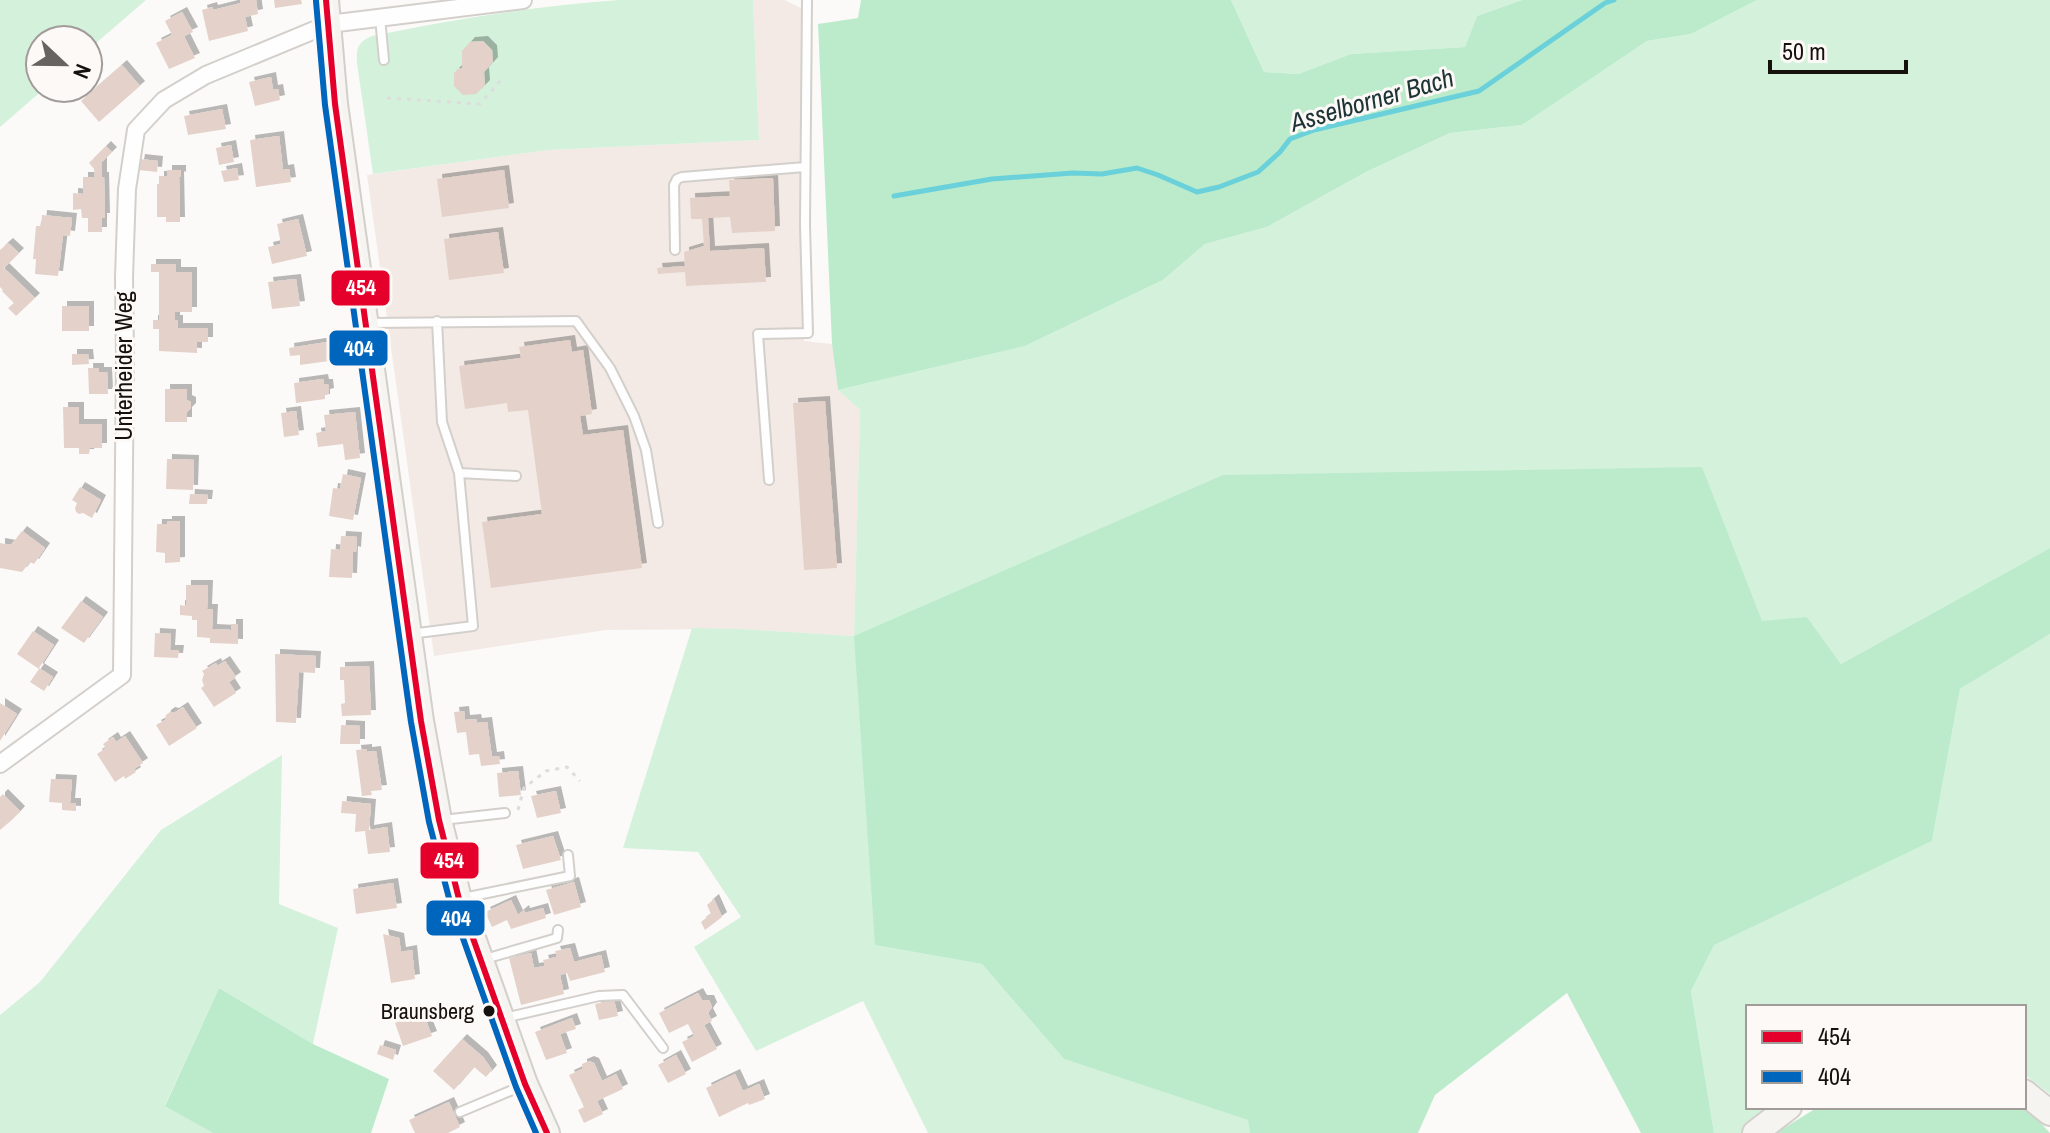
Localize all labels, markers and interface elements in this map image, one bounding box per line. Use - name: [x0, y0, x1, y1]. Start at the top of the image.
- north arrow: [24, 24, 104, 104]
- scale bar: [1770, 24, 1906, 74]
- text: 50 m: [1782, 35, 1826, 67]
- text: N: [66, 60, 99, 83]
- water label: Asselborner Bach: [1285, 60, 1458, 140]
- line badge: 454: [330, 269, 391, 307]
- text: 454: [346, 272, 376, 302]
- street label: Unterheider Weg: [107, 291, 139, 441]
- line badge: 404: [328, 329, 389, 367]
- text: 404: [344, 333, 374, 363]
- line badge: 454: [419, 841, 480, 880]
- text: 454: [434, 845, 464, 875]
- line badge: 404: [425, 899, 486, 937]
- text: 404: [441, 903, 471, 933]
- place label: Braunsberg: [381, 996, 474, 1026]
- marker: Braunsberg: [481, 1003, 497, 1019]
- legend: [1746, 1005, 2026, 1109]
- text: 454: [1818, 1020, 1851, 1052]
- text: 404: [1818, 1060, 1851, 1092]

